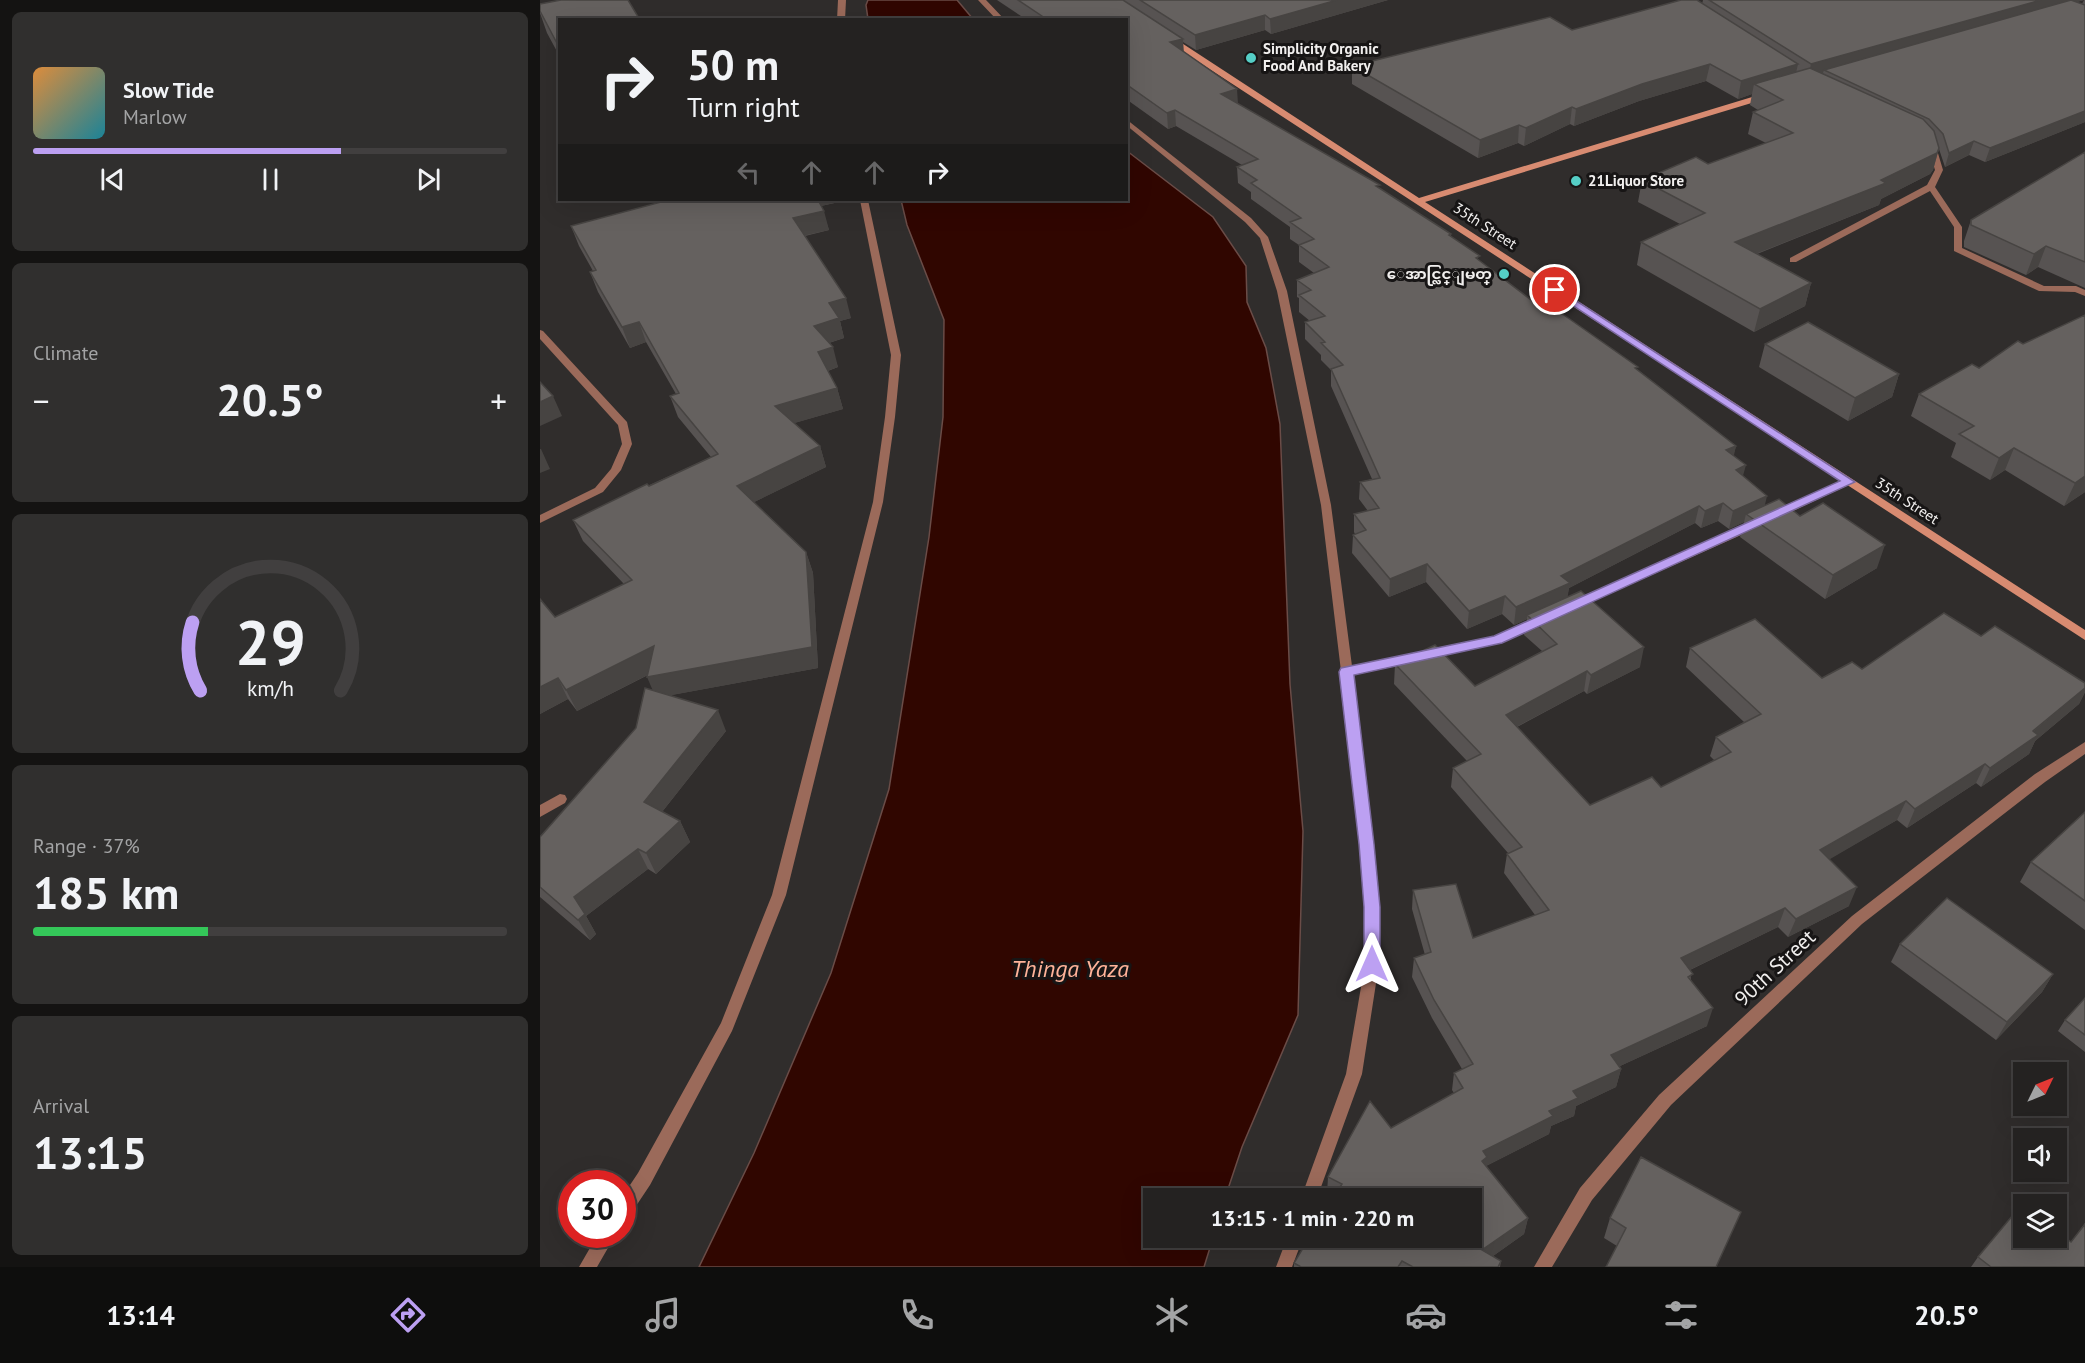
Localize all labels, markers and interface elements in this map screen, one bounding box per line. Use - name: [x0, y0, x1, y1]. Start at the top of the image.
- text: 50 m: [687, 37, 779, 92]
- place label: Simplicity Organic Food And Bakery: [1263, 39, 1379, 75]
- icon: right: [588, 42, 666, 120]
- marker: Simplicity Organic Food And Bakery: [1244, 51, 1258, 65]
- text: Slow Tide: [123, 76, 214, 104]
- text: Turn right: [687, 90, 800, 124]
- text: Marlow: [123, 104, 187, 130]
- icon: left: [732, 156, 765, 189]
- icon: ahead: [795, 156, 828, 189]
- icon: ahead: [858, 156, 891, 189]
- icon: right: [921, 156, 954, 189]
- icon: previous: [96, 163, 129, 196]
- icon: pause: [254, 163, 287, 196]
- icon: next: [412, 163, 445, 196]
- place label: 21Liquor Store: [1588, 171, 1684, 190]
- marker: 21Liquor Store: [1569, 174, 1583, 188]
- street label: 35th Street: [1450, 198, 1521, 253]
- place label: ေအာင္လြင္ျမတ္: [1387, 264, 1492, 286]
- pin: [1529, 264, 1580, 315]
- marker: ေအာင္လြင္ျမတ္: [1497, 267, 1511, 281]
- icon: arrive: [1538, 273, 1571, 306]
- text: Climate: [33, 340, 99, 366]
- text: 20.5°: [216, 370, 324, 428]
- text: −: [33, 379, 50, 422]
- text: +: [490, 379, 507, 422]
- street label: 35th Street: [1872, 473, 1943, 528]
- text: 29: [235, 601, 305, 682]
- text: km/h: [246, 674, 293, 702]
- text: Range · 37%: [33, 833, 140, 859]
- text: 185 km: [33, 863, 179, 921]
- street label: 90th Street: [1729, 923, 1821, 1012]
- position arrow: [1340, 932, 1404, 996]
- water label: Thinga Yaza: [1011, 953, 1129, 984]
- north arrow: [2013, 1062, 2067, 1116]
- map controls: [2013, 1062, 2067, 1248]
- text: Arrival: [33, 1093, 89, 1119]
- text: 13:15: [33, 1123, 147, 1181]
- button: sound: [2013, 1128, 2067, 1182]
- speed limit sign: 30: [558, 1170, 636, 1248]
- button: layers: [2013, 1194, 2067, 1248]
- text: 13:15 · 1 min · 220 m: [1211, 1204, 1414, 1232]
- icon: directions: [387, 1294, 429, 1336]
- icon: music: [642, 1294, 684, 1336]
- icon: phone: [896, 1294, 938, 1336]
- icon: climate: [1151, 1294, 1193, 1336]
- icon: car: [1405, 1294, 1447, 1336]
- icon: filters: [1660, 1294, 1702, 1336]
- text: 13:14: [106, 1298, 175, 1332]
- text: 20.5°: [1914, 1298, 1979, 1332]

